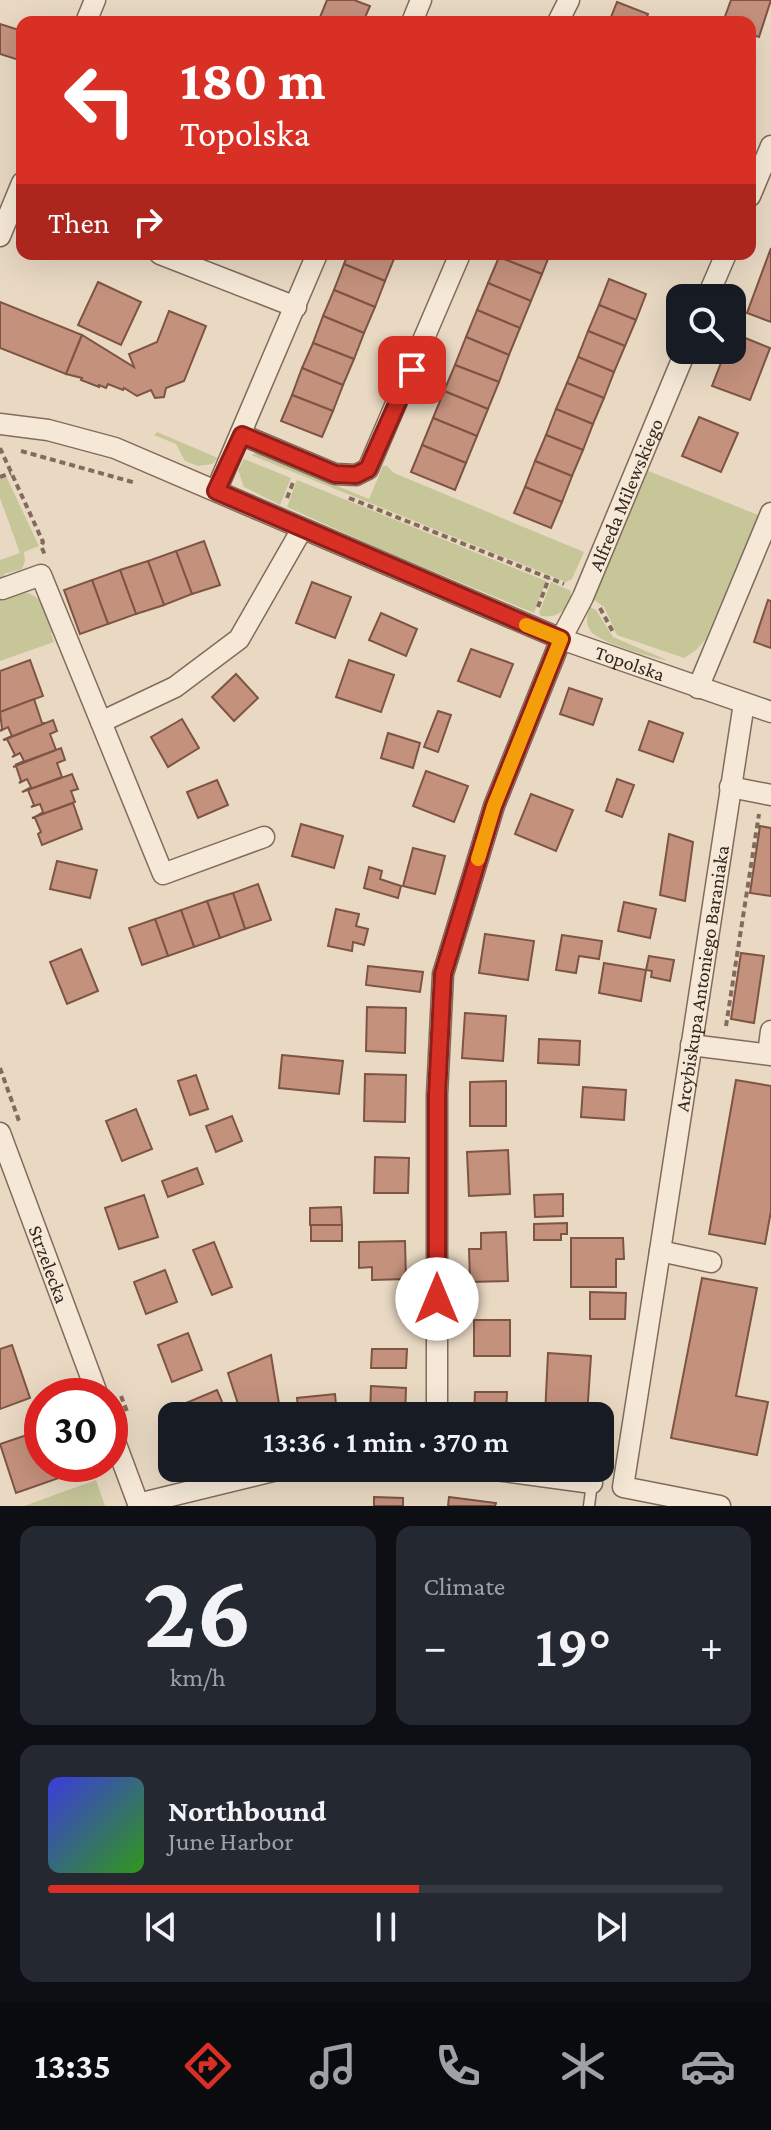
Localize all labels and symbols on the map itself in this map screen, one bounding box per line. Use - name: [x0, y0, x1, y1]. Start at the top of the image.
- pin: [378, 336, 446, 404]
- street label: Alfreda Milewskiego: [584, 415, 667, 574]
- street label: Topolska: [592, 641, 668, 685]
- street label: Arcybiskupa Antoniego Baraniaka: [671, 844, 733, 1113]
- street label: Strzelecka: [24, 1222, 73, 1306]
- position arrow: [395, 1257, 479, 1341]
- speed limit sign: 30: [24, 1378, 128, 1482]

